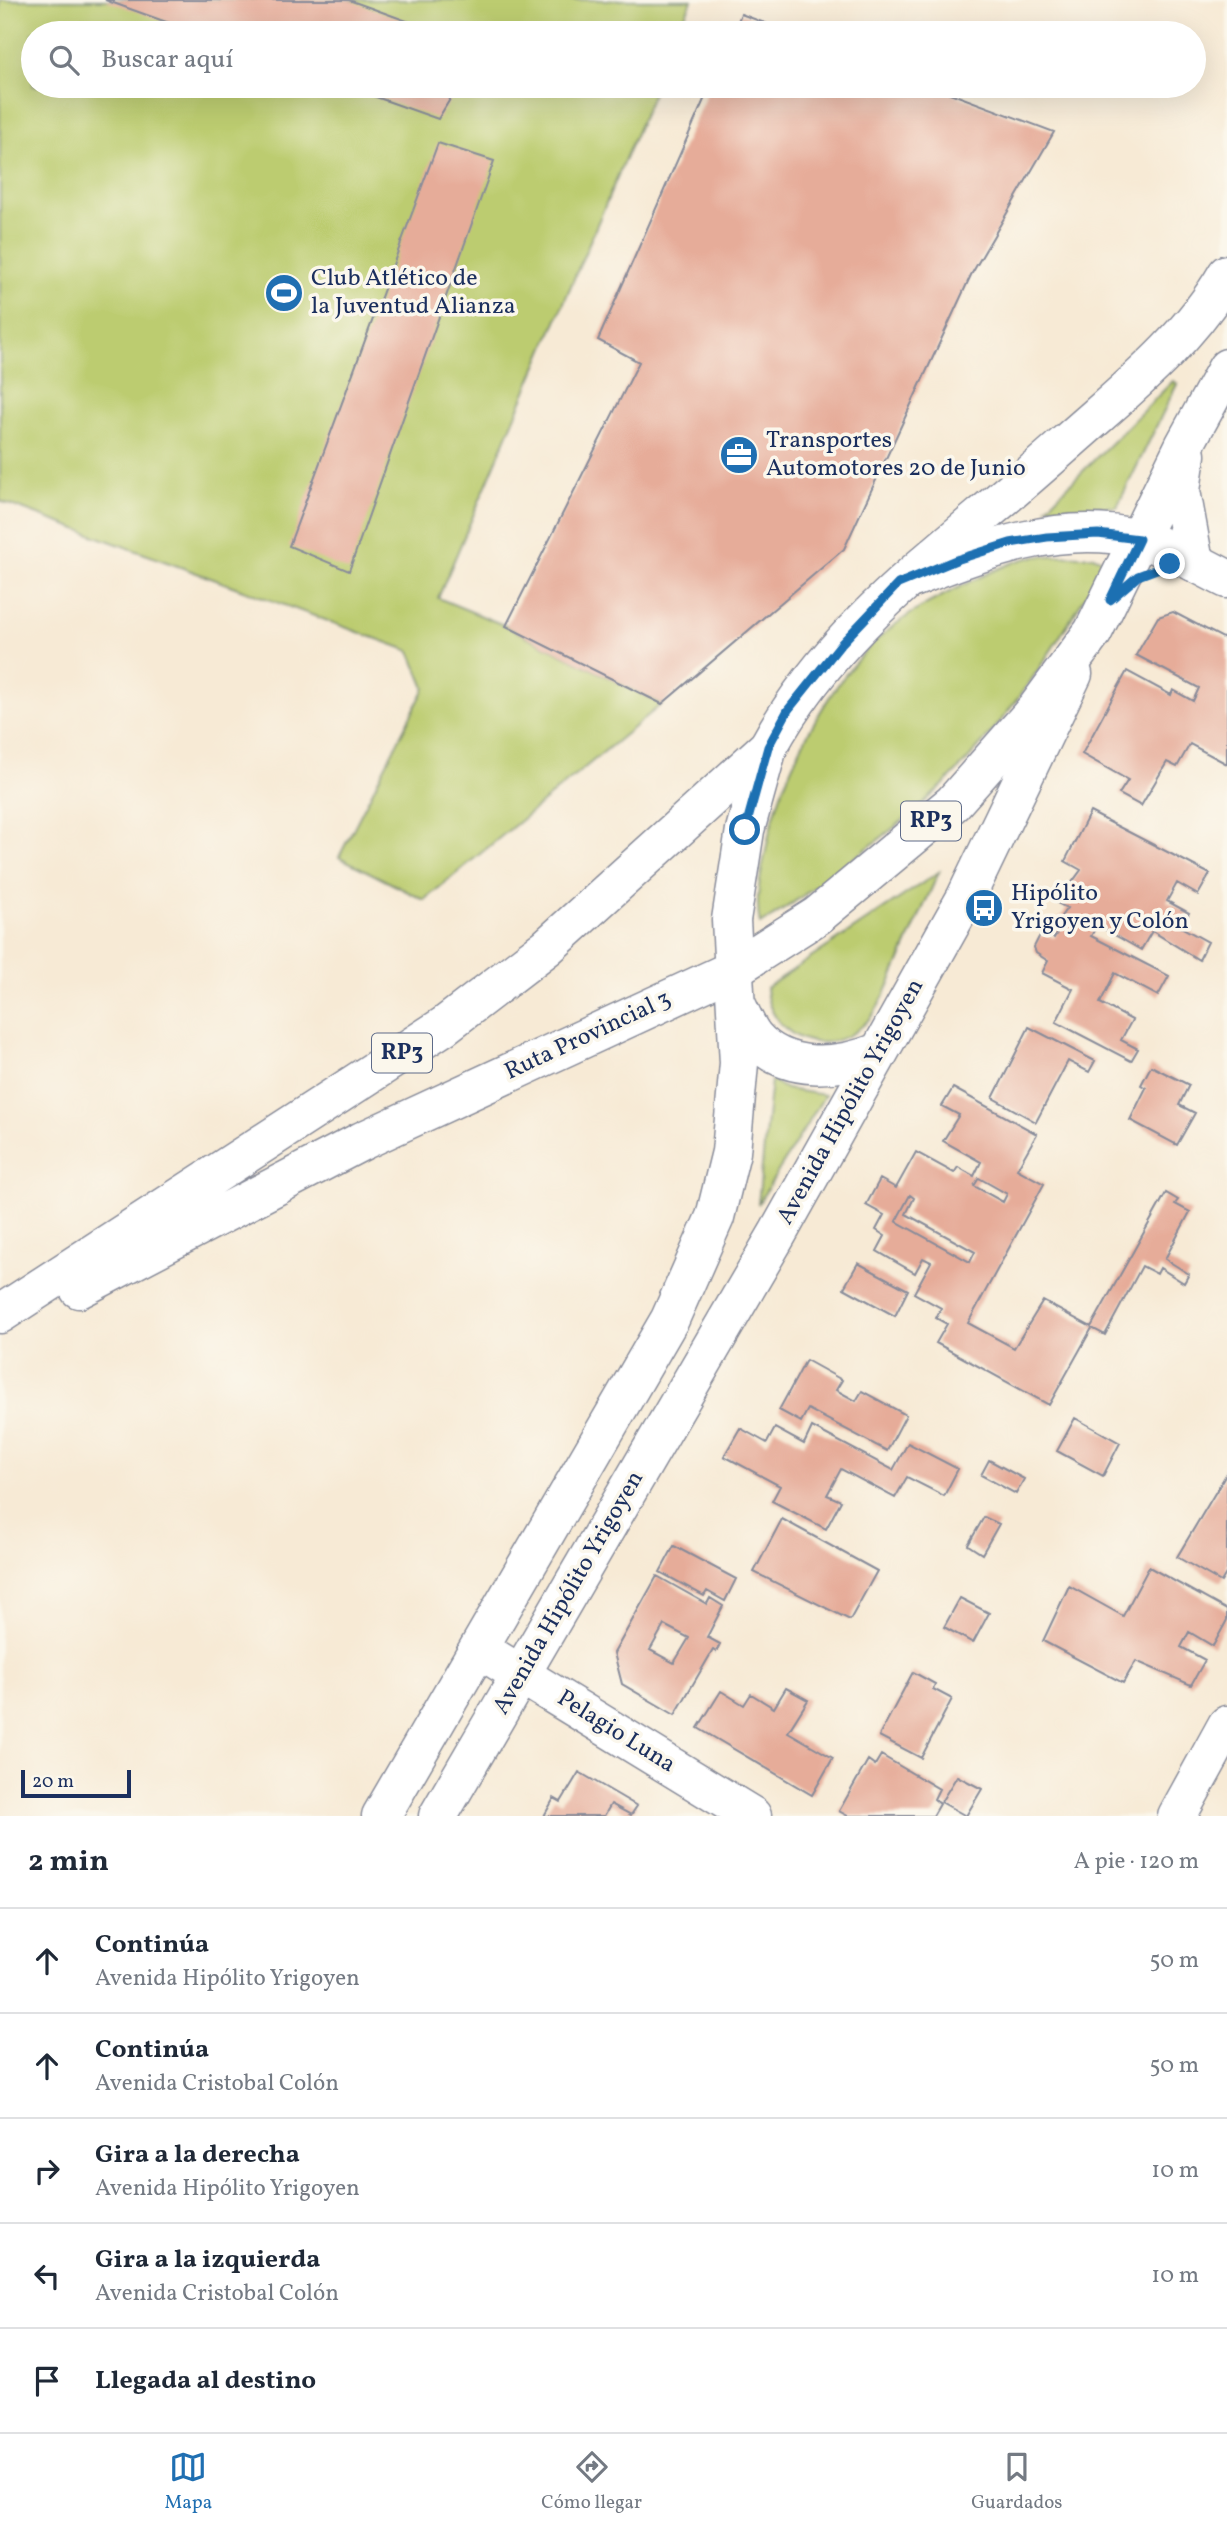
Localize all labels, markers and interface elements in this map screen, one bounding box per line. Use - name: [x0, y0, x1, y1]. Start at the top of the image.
- search box: [21, 21, 1206, 98]
- icon: search: [45, 41, 83, 79]
- text: Buscar aquí: [101, 42, 233, 78]
- place label: Club Atlético de la Juventud Alianza: [311, 262, 516, 324]
- sports icon: Club Atlético de la Juventud Alianza: [263, 272, 305, 314]
- place label: Transportes Automotores 20 de Junio: [766, 424, 1026, 486]
- office icon: Transportes Automotores 20 de Junio: [718, 434, 760, 476]
- route end: [1154, 548, 1185, 579]
- road number: RP3: [901, 802, 961, 841]
- route start: [729, 814, 760, 845]
- place label: Hipólito Yrigoyen y Colón: [1011, 877, 1189, 939]
- bus stop icon: Hipólito Yrigoyen y Colón: [963, 887, 1005, 929]
- street label: Avenida Hipólito Yrigoyen: [769, 973, 933, 1231]
- street label: Ruta Provincial 3: [499, 983, 677, 1089]
- road number: RP3: [372, 1034, 432, 1072]
- street label: Avenida Hipólito Yrigoyen: [485, 1465, 653, 1721]
- street label: Pelagio Luna: [550, 1682, 682, 1782]
- scale bar: [21, 1767, 131, 1799]
- text: 20 m: [32, 1769, 74, 1795]
- text: 2 min: [28, 1841, 109, 1883]
- text: A pie · 120 m: [1074, 1846, 1199, 1878]
- text: Continúa: [95, 1927, 209, 1963]
- icon: ahead: [28, 1942, 66, 1980]
- text: 50 m: [1150, 1945, 1199, 1977]
- text: Avenida Hipólito Yrigoyen: [95, 1963, 360, 1995]
- text: Continúa: [95, 2032, 209, 2068]
- icon: ahead: [28, 2047, 66, 2085]
- text: 50 m: [1150, 2050, 1199, 2082]
- text: Avenida Cristobal Colón: [95, 2068, 339, 2100]
- text: Gira a la derecha: [95, 2137, 300, 2173]
- icon: right: [28, 2152, 66, 2190]
- text: 10 m: [1151, 2155, 1199, 2187]
- text: Avenida Hipólito Yrigoyen: [95, 2173, 360, 2205]
- text: Gira a la izquierda: [95, 2242, 320, 2278]
- icon: left: [28, 2257, 66, 2295]
- text: 10 m: [1151, 2260, 1199, 2292]
- text: Avenida Cristobal Colón: [95, 2278, 339, 2310]
- icon: arrive: [28, 2362, 66, 2400]
- text: Llegada al destino: [95, 2363, 316, 2399]
- tab: Mapa: [165, 2448, 212, 2516]
- tab: Cómo llegar: [541, 2448, 642, 2516]
- tab: Guardados: [971, 2448, 1062, 2516]

